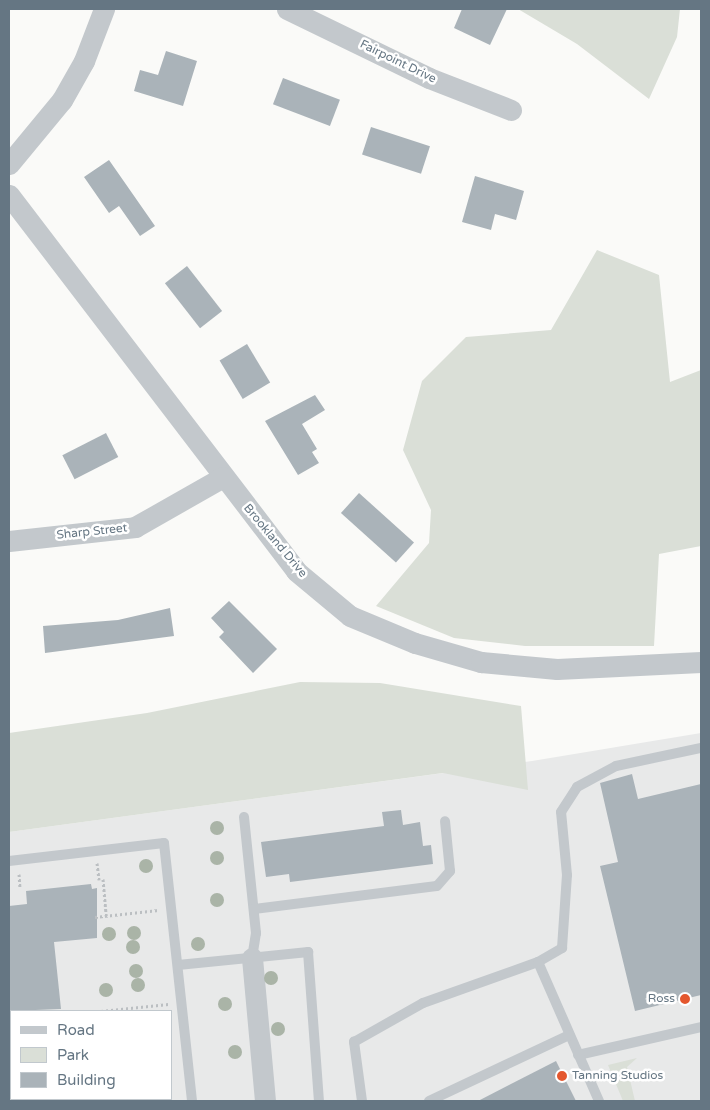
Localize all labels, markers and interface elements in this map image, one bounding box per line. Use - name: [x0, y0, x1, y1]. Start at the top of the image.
- street label: Fairpoint Drive: [358, 37, 438, 87]
- street label: Brookland Drive: [240, 501, 310, 581]
- street label: Sharp Street: [56, 521, 128, 543]
- place label: Ross: [648, 992, 675, 1006]
- marker: Ross: [679, 993, 691, 1005]
- legend: [10, 1010, 172, 1100]
- text: Road: [57, 1021, 95, 1039]
- text: Park: [57, 1046, 89, 1064]
- place label: Tanning Studios: [572, 1069, 663, 1083]
- marker: Tanning Studios: [556, 1070, 568, 1082]
- text: Building: [57, 1071, 116, 1089]

